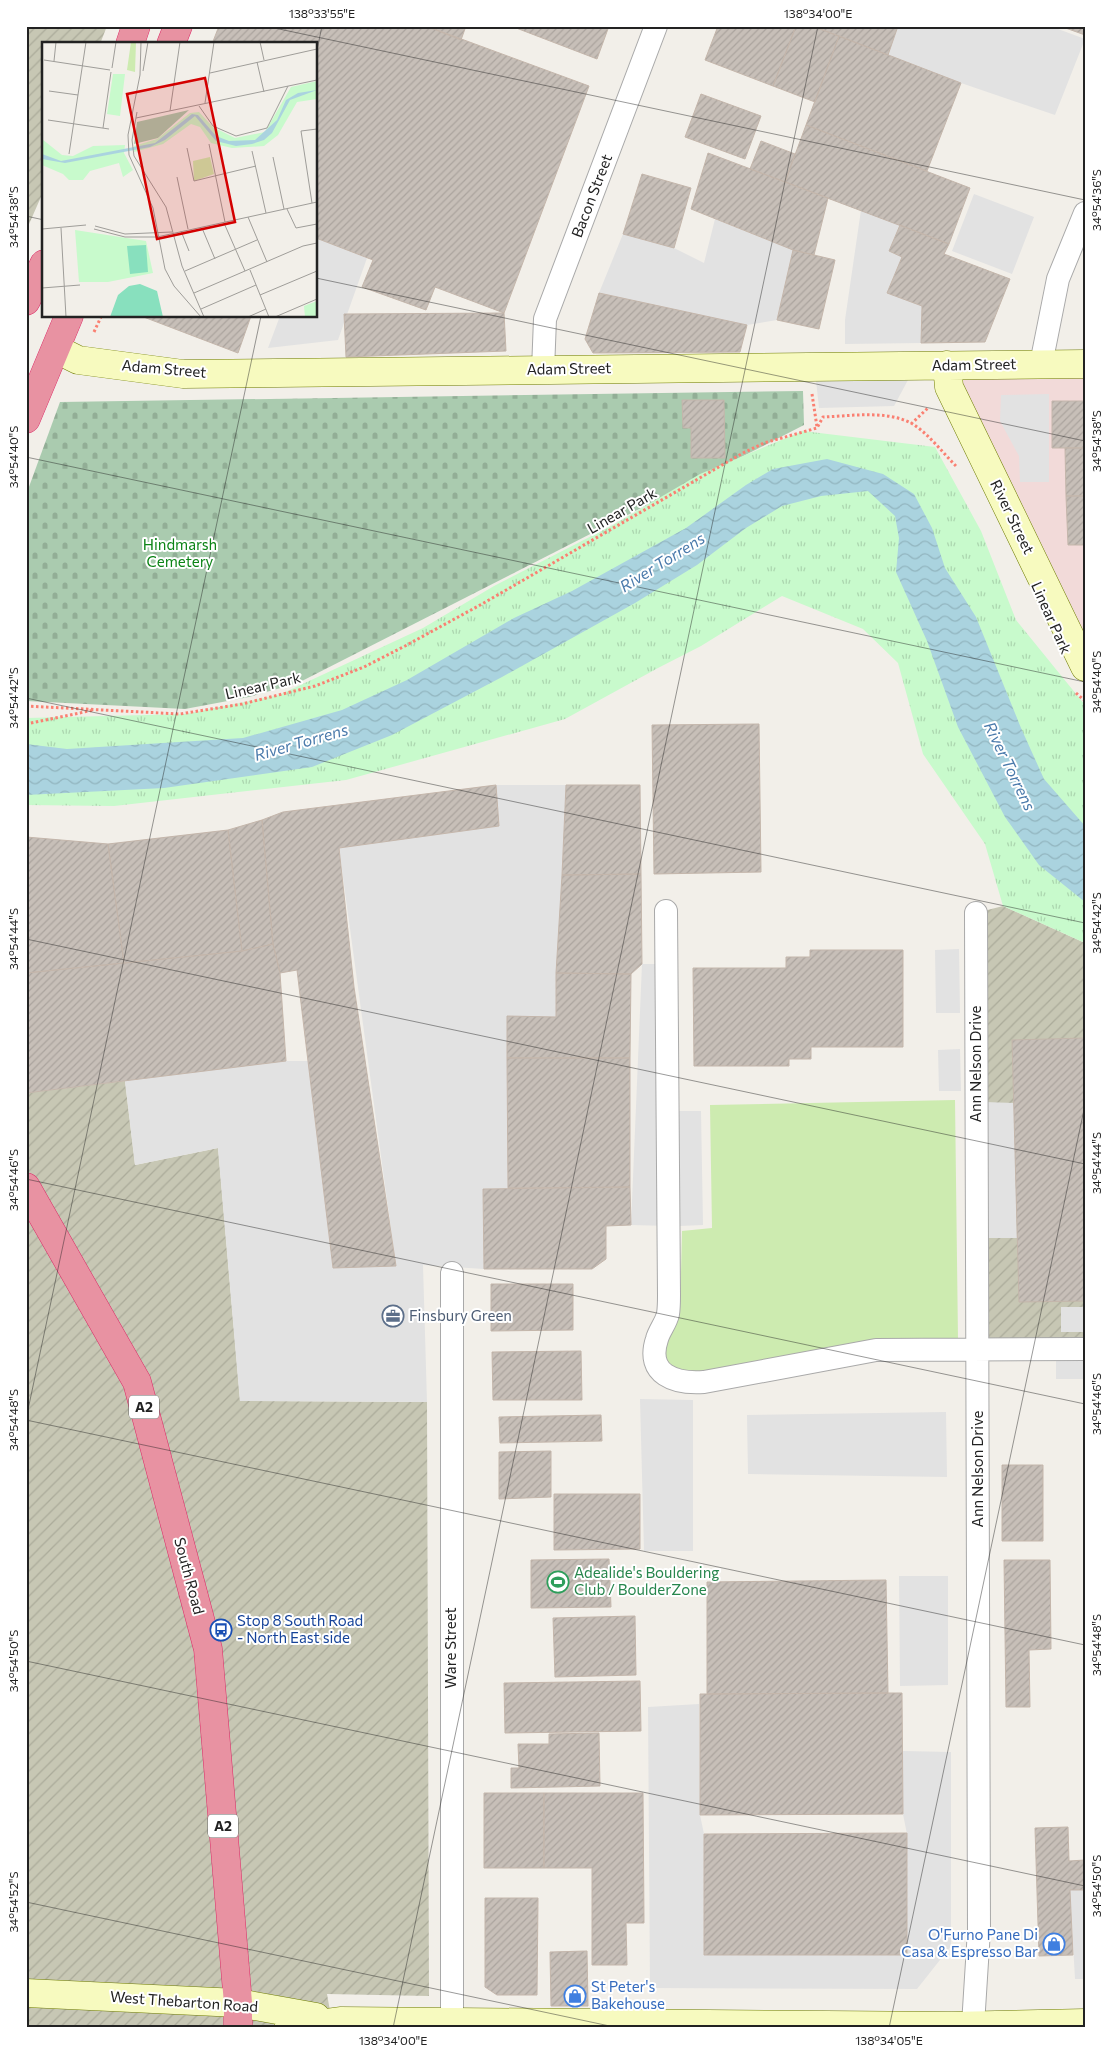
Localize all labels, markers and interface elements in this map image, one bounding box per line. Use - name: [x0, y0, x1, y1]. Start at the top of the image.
- text: 138°33'55"E: [289, 6, 355, 20]
- text: 138°34'00"E: [784, 6, 852, 20]
- inset map: [42, 42, 318, 318]
- street label: Bacon Street: [567, 151, 615, 240]
- text: 34°54'36"S: [1089, 169, 1103, 231]
- text: 34°54'38"S: [6, 186, 20, 248]
- street label: Adam Street: [931, 354, 1017, 374]
- street label: Adam Street: [121, 355, 207, 381]
- street label: Adam Street: [526, 358, 612, 378]
- text: 34°54'38"S: [1089, 410, 1103, 472]
- text: 34°54'40"S: [6, 426, 20, 488]
- street label: River Street: [987, 476, 1039, 557]
- street label: Linear Park: [584, 483, 659, 537]
- water label: River Torrens: [616, 528, 708, 595]
- park label: Hindmarsh Cemetery: [143, 535, 217, 570]
- street label: Linear Park: [1028, 579, 1076, 656]
- text: 34°54'40"S: [1089, 651, 1103, 713]
- text: 34°54'42"S: [6, 667, 20, 729]
- street label: Linear Park: [223, 668, 302, 702]
- water label: River Torrens: [981, 718, 1040, 813]
- water label: River Torrens: [252, 719, 350, 764]
- text: 34°54'42"S: [1089, 892, 1103, 954]
- text: 34°54'44"S: [6, 908, 20, 970]
- street label: Ann Nelson Drive: [966, 1005, 984, 1122]
- text: 34°54'44"S: [1089, 1132, 1103, 1194]
- text: 34°54'46"S: [6, 1149, 20, 1211]
- office icon: Finsbury Green: [381, 1304, 405, 1328]
- place label: Finsbury Green: [409, 1306, 512, 1324]
- text: 34°54'46"S: [1089, 1373, 1103, 1435]
- text: 34°54'48"S: [6, 1389, 20, 1451]
- road number: A2: [129, 1395, 159, 1418]
- street label: Ann Nelson Drive: [968, 1410, 986, 1527]
- street label: South Road: [171, 1535, 209, 1616]
- place label: Adealide's Bouldering Club / BoulderZone: [574, 1563, 719, 1598]
- sports icon: Adealide's Bouldering Club / BoulderZone: [546, 1570, 570, 1594]
- street label: Ware Street: [441, 1607, 459, 1689]
- place label: Stop 8 South Road - North East side: [237, 1611, 363, 1646]
- text: 34°54'48"S: [1089, 1614, 1103, 1676]
- bus stop icon: Stop 8 South Road - North East side: [209, 1618, 233, 1642]
- text: 34°54'50"S: [6, 1630, 20, 1692]
- road number: A2: [208, 1814, 238, 1838]
- text: 34°54'50"S: [1089, 1855, 1103, 1917]
- text: 34°54'52"S: [6, 1871, 20, 1933]
- place label: O'Furno Pane Di Casa & Espresso Bar: [901, 1925, 1038, 1960]
- shop icon: O'Furno Pane Di Casa & Espresso Bar: [1042, 1932, 1066, 1956]
- place label: St Peter's Bakehouse: [591, 1977, 665, 2012]
- shop icon: St Peter's Bakehouse: [563, 1984, 587, 2008]
- street label: West Thebarton Road: [109, 1987, 259, 2015]
- text: 138°34'00"E: [359, 2033, 427, 2047]
- text: 138°34'05"E: [855, 2033, 923, 2047]

